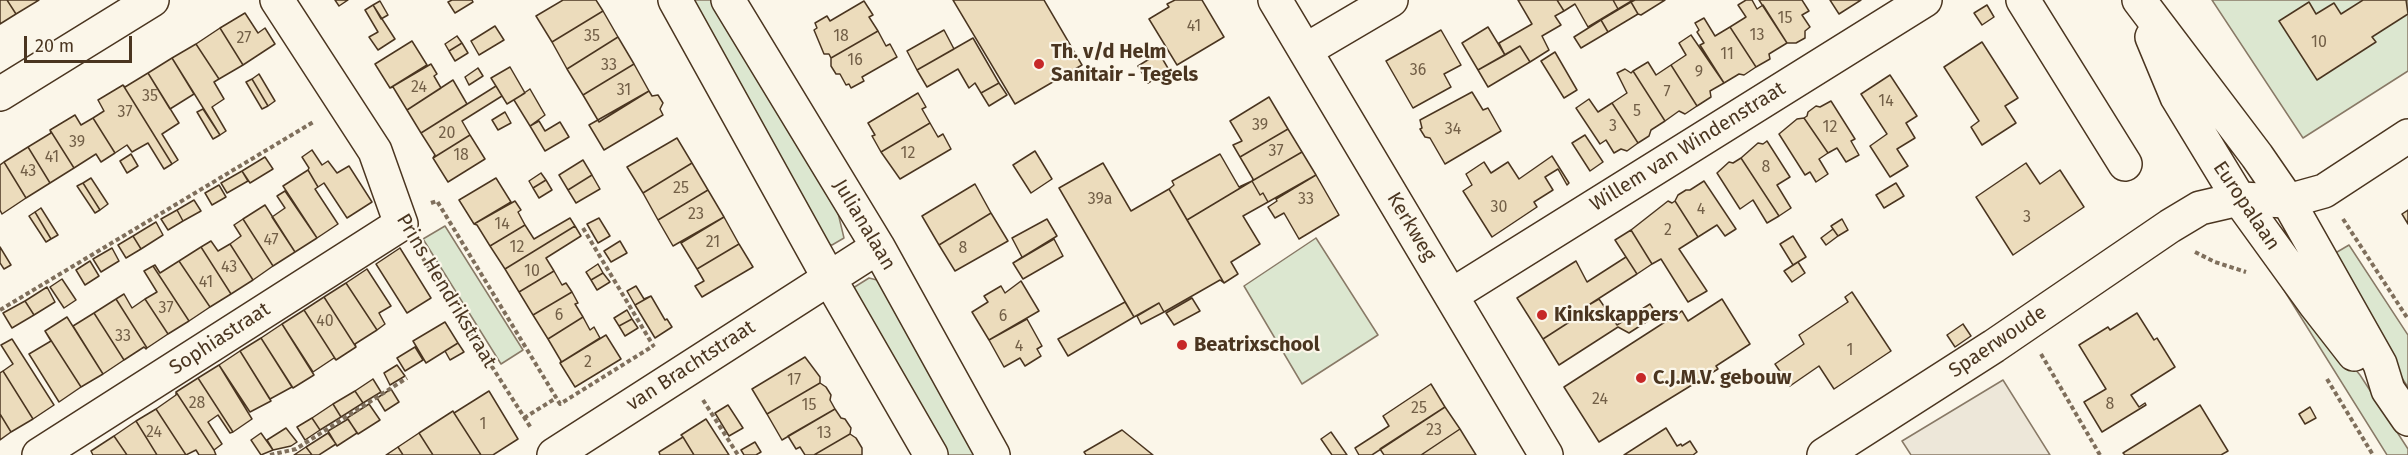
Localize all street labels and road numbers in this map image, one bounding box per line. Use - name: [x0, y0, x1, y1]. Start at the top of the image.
- street label: Willem van Windenstraat: [1586, 77, 1790, 217]
- street label: Europalaan: [2207, 157, 2285, 255]
- street label: Julianalaan: [828, 175, 900, 275]
- street label: Kerkweg: [1381, 188, 1441, 266]
- street label: Prins Hendrikstraat: [391, 210, 501, 372]
- street label: Sophiastraat: [165, 298, 275, 380]
- street label: Spaerwoude: [1945, 301, 2051, 383]
- street label: van Brachtstraat: [622, 316, 760, 416]

